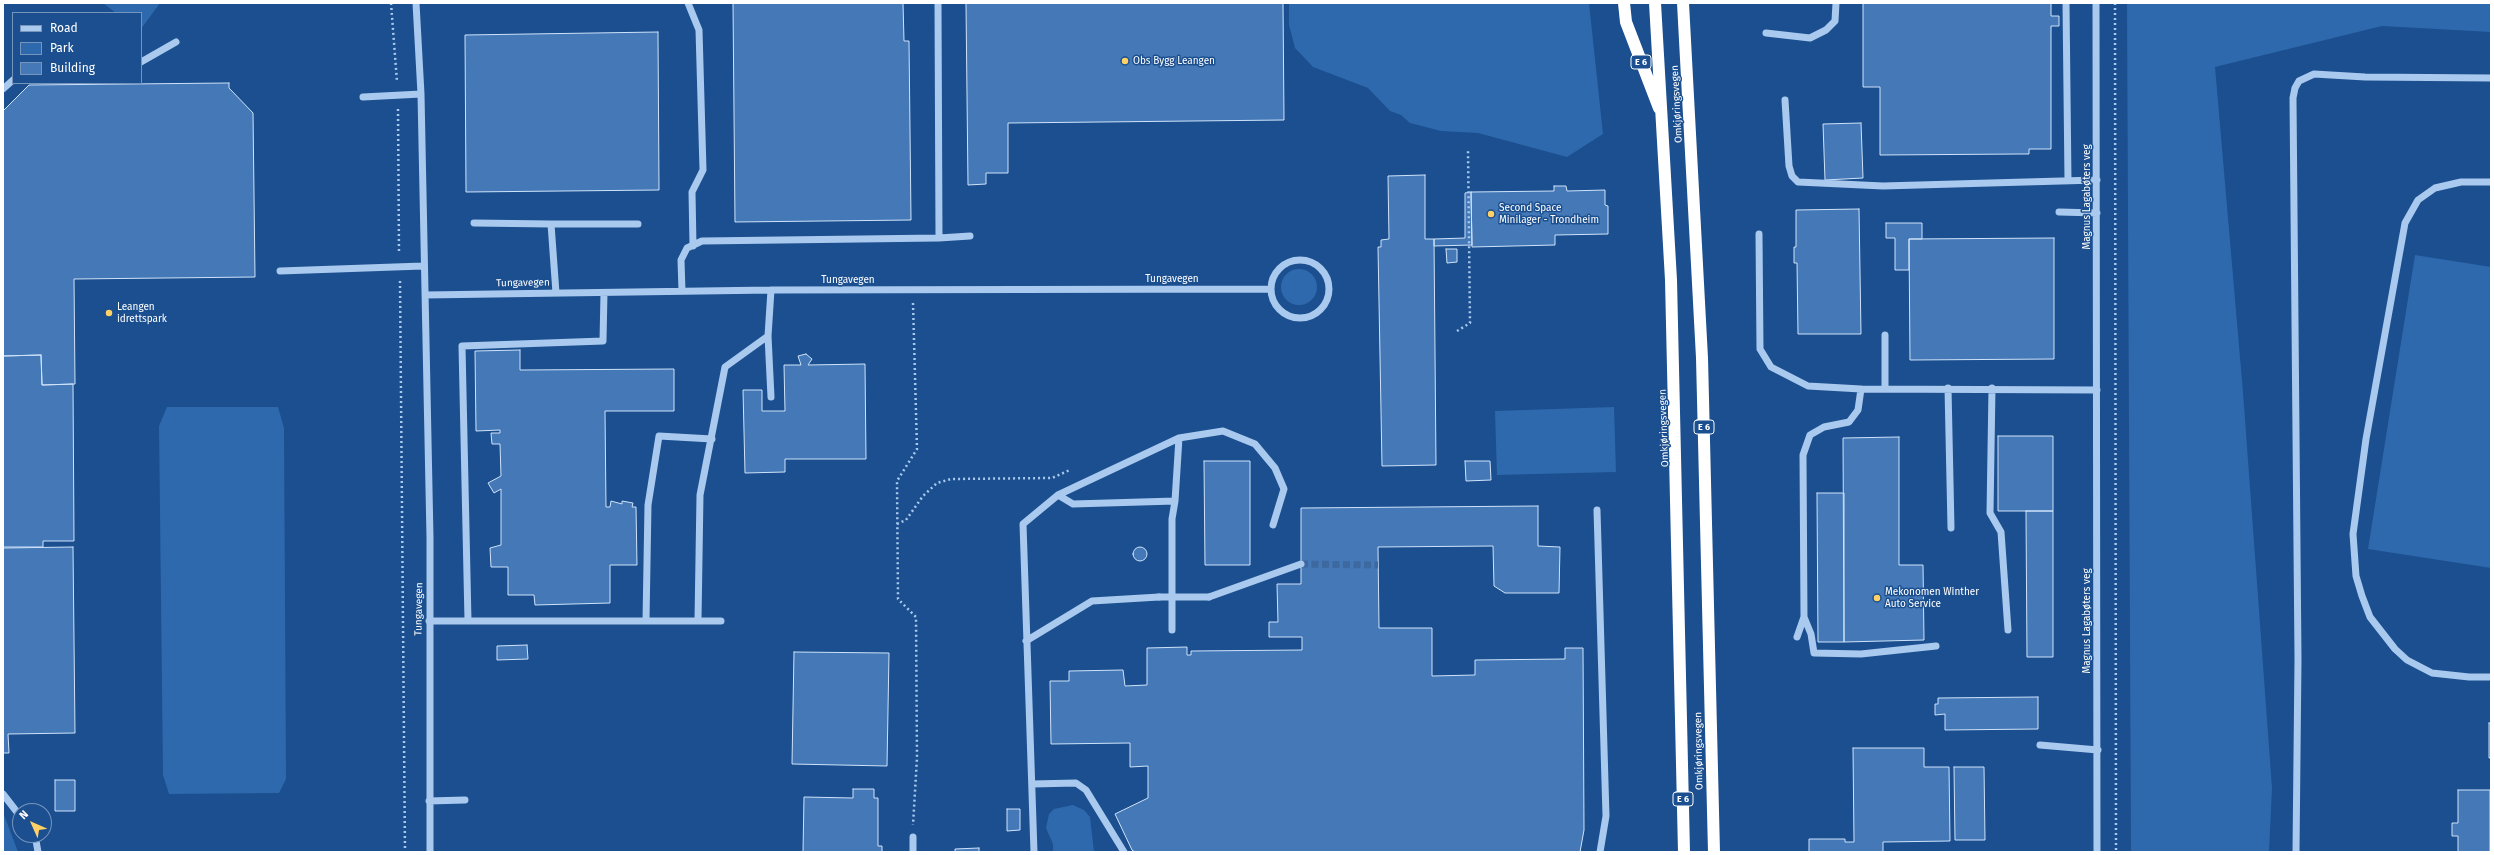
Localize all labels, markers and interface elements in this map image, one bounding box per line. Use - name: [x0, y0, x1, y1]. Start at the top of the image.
- legend: [12, 12, 142, 84]
- text: Road: [50, 21, 78, 35]
- text: Park: [50, 41, 74, 55]
- place label: Obs Bygg Leangen: [1133, 55, 1215, 67]
- road number: E 6: [1631, 55, 1651, 69]
- marker: Obs Bygg Leangen: [1120, 56, 1130, 66]
- text: Building: [50, 61, 95, 75]
- street label: Omkjøringsvegen: [1669, 65, 1685, 143]
- street label: Magnus Lagabøters veg: [2081, 144, 2093, 250]
- place label: Second Space Minilager - Trondheim: [1499, 202, 1599, 226]
- marker: Second Space Minilager - Trondheim: [1486, 209, 1496, 219]
- street label: Tungavegen: [1145, 273, 1199, 285]
- street label: Tungavegen: [821, 274, 875, 286]
- street label: Tungavegen: [496, 277, 550, 289]
- place label: Leangen idrettspark: [117, 301, 167, 324]
- marker: Leangen idrettspark: [104, 308, 114, 318]
- street label: Omkjøringsvegen: [1657, 389, 1671, 467]
- road number: E 6: [1694, 420, 1714, 434]
- street label: Magnus Lagabøters veg: [2081, 568, 2093, 674]
- street label: Tungavegen: [413, 582, 425, 636]
- place label: Mekonomen Winther Auto Service: [1885, 586, 1979, 610]
- marker: Mekonomen Winther Auto Service: [1872, 593, 1882, 603]
- street label: Omkjøringsvegen: [1692, 712, 1706, 790]
- road number: E 6: [1673, 792, 1693, 806]
- north arrow: [12, 803, 52, 843]
- text: N: [17, 808, 31, 822]

